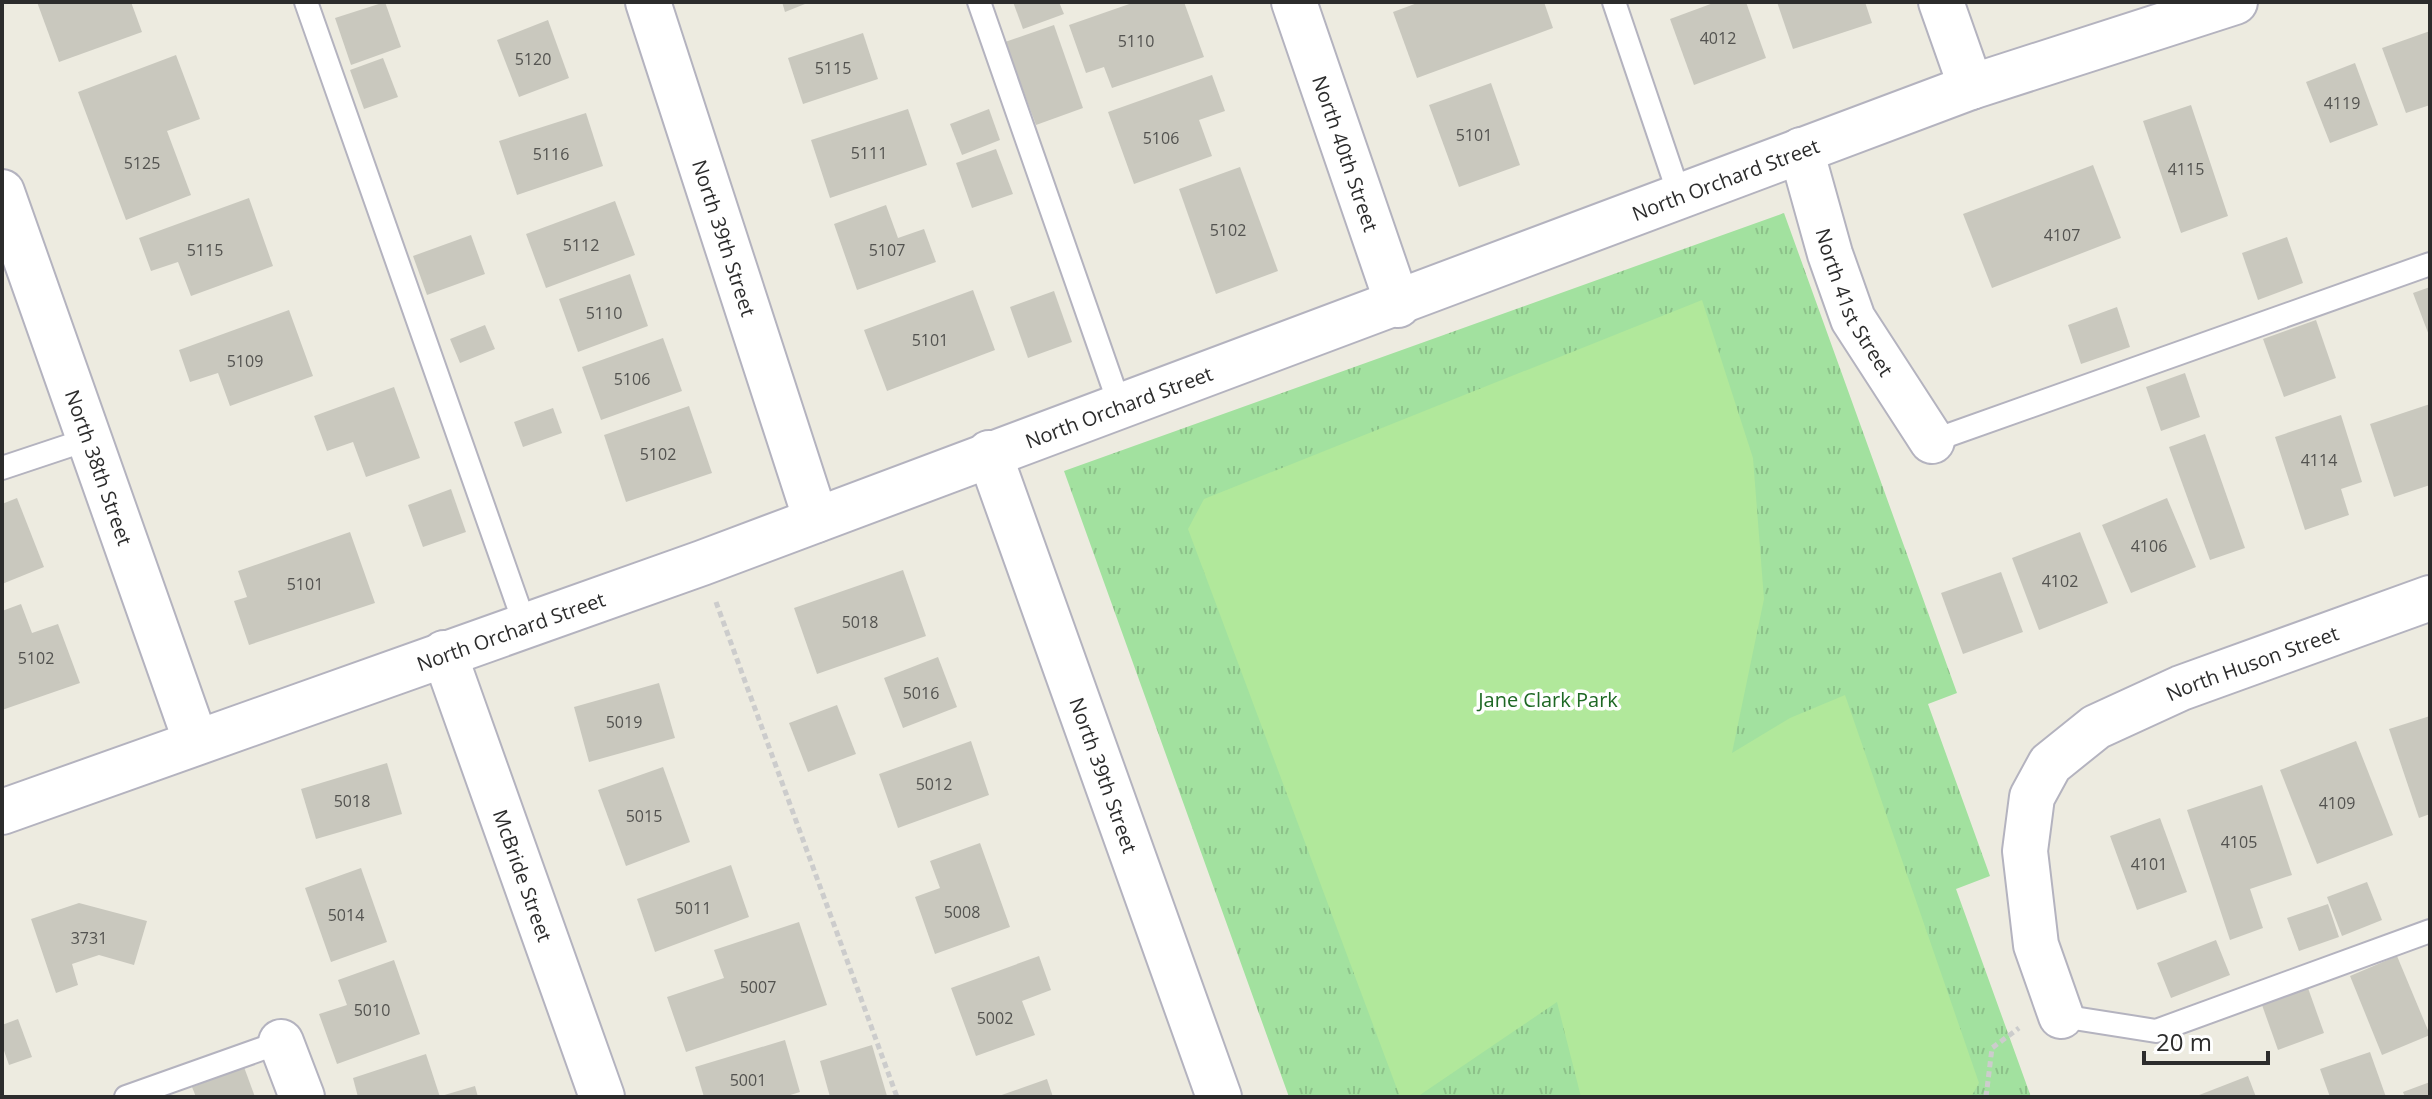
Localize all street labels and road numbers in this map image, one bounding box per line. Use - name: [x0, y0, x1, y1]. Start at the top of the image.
- street label: North 40th Street: [1307, 72, 1385, 235]
- street label: North Orchard Street: [1628, 132, 1823, 227]
- street label: North 39th Street: [686, 156, 763, 320]
- street label: North 41st Street: [1810, 225, 1900, 381]
- street label: North Orchard Street: [1021, 359, 1216, 454]
- street label: North 38th Street: [59, 386, 139, 549]
- street label: North Orchard Street: [413, 585, 609, 677]
- street label: North Huson Street: [2161, 619, 2342, 707]
- street label: North 39th Street: [1064, 694, 1144, 857]
- street label: McBride Street: [487, 806, 559, 945]

